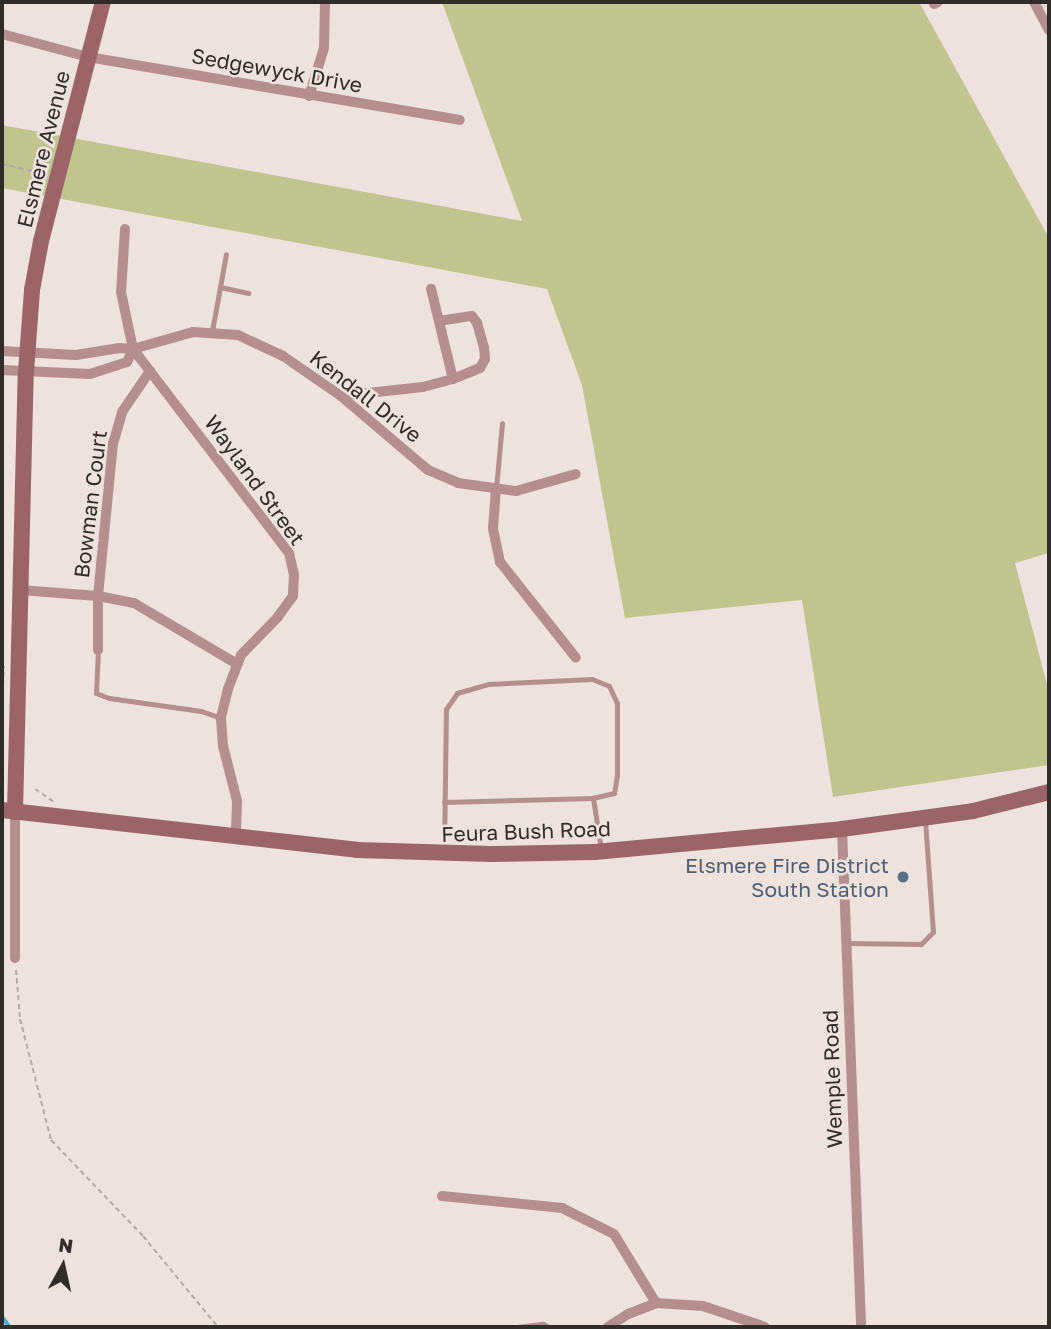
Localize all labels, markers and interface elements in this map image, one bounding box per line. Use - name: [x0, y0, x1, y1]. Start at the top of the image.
- street label: Sedgewyck Drive: [190, 43, 364, 97]
- street label: Elsmere Avenue: [11, 68, 75, 230]
- street label: Kendall Drive: [305, 345, 427, 447]
- street label: Wayland Street: [199, 410, 311, 550]
- street label: Bowman Court: [68, 429, 112, 579]
- street label: Feura Bush Road: [441, 815, 611, 847]
- place label: Elsmere Fire District South Station: [685, 852, 889, 902]
- marker: Elsmere Fire District South Station: [895, 869, 911, 885]
- street label: Wemple Road: [817, 1009, 847, 1149]
- north arrow: [28, 1231, 98, 1301]
- text: N: [57, 1232, 75, 1257]

